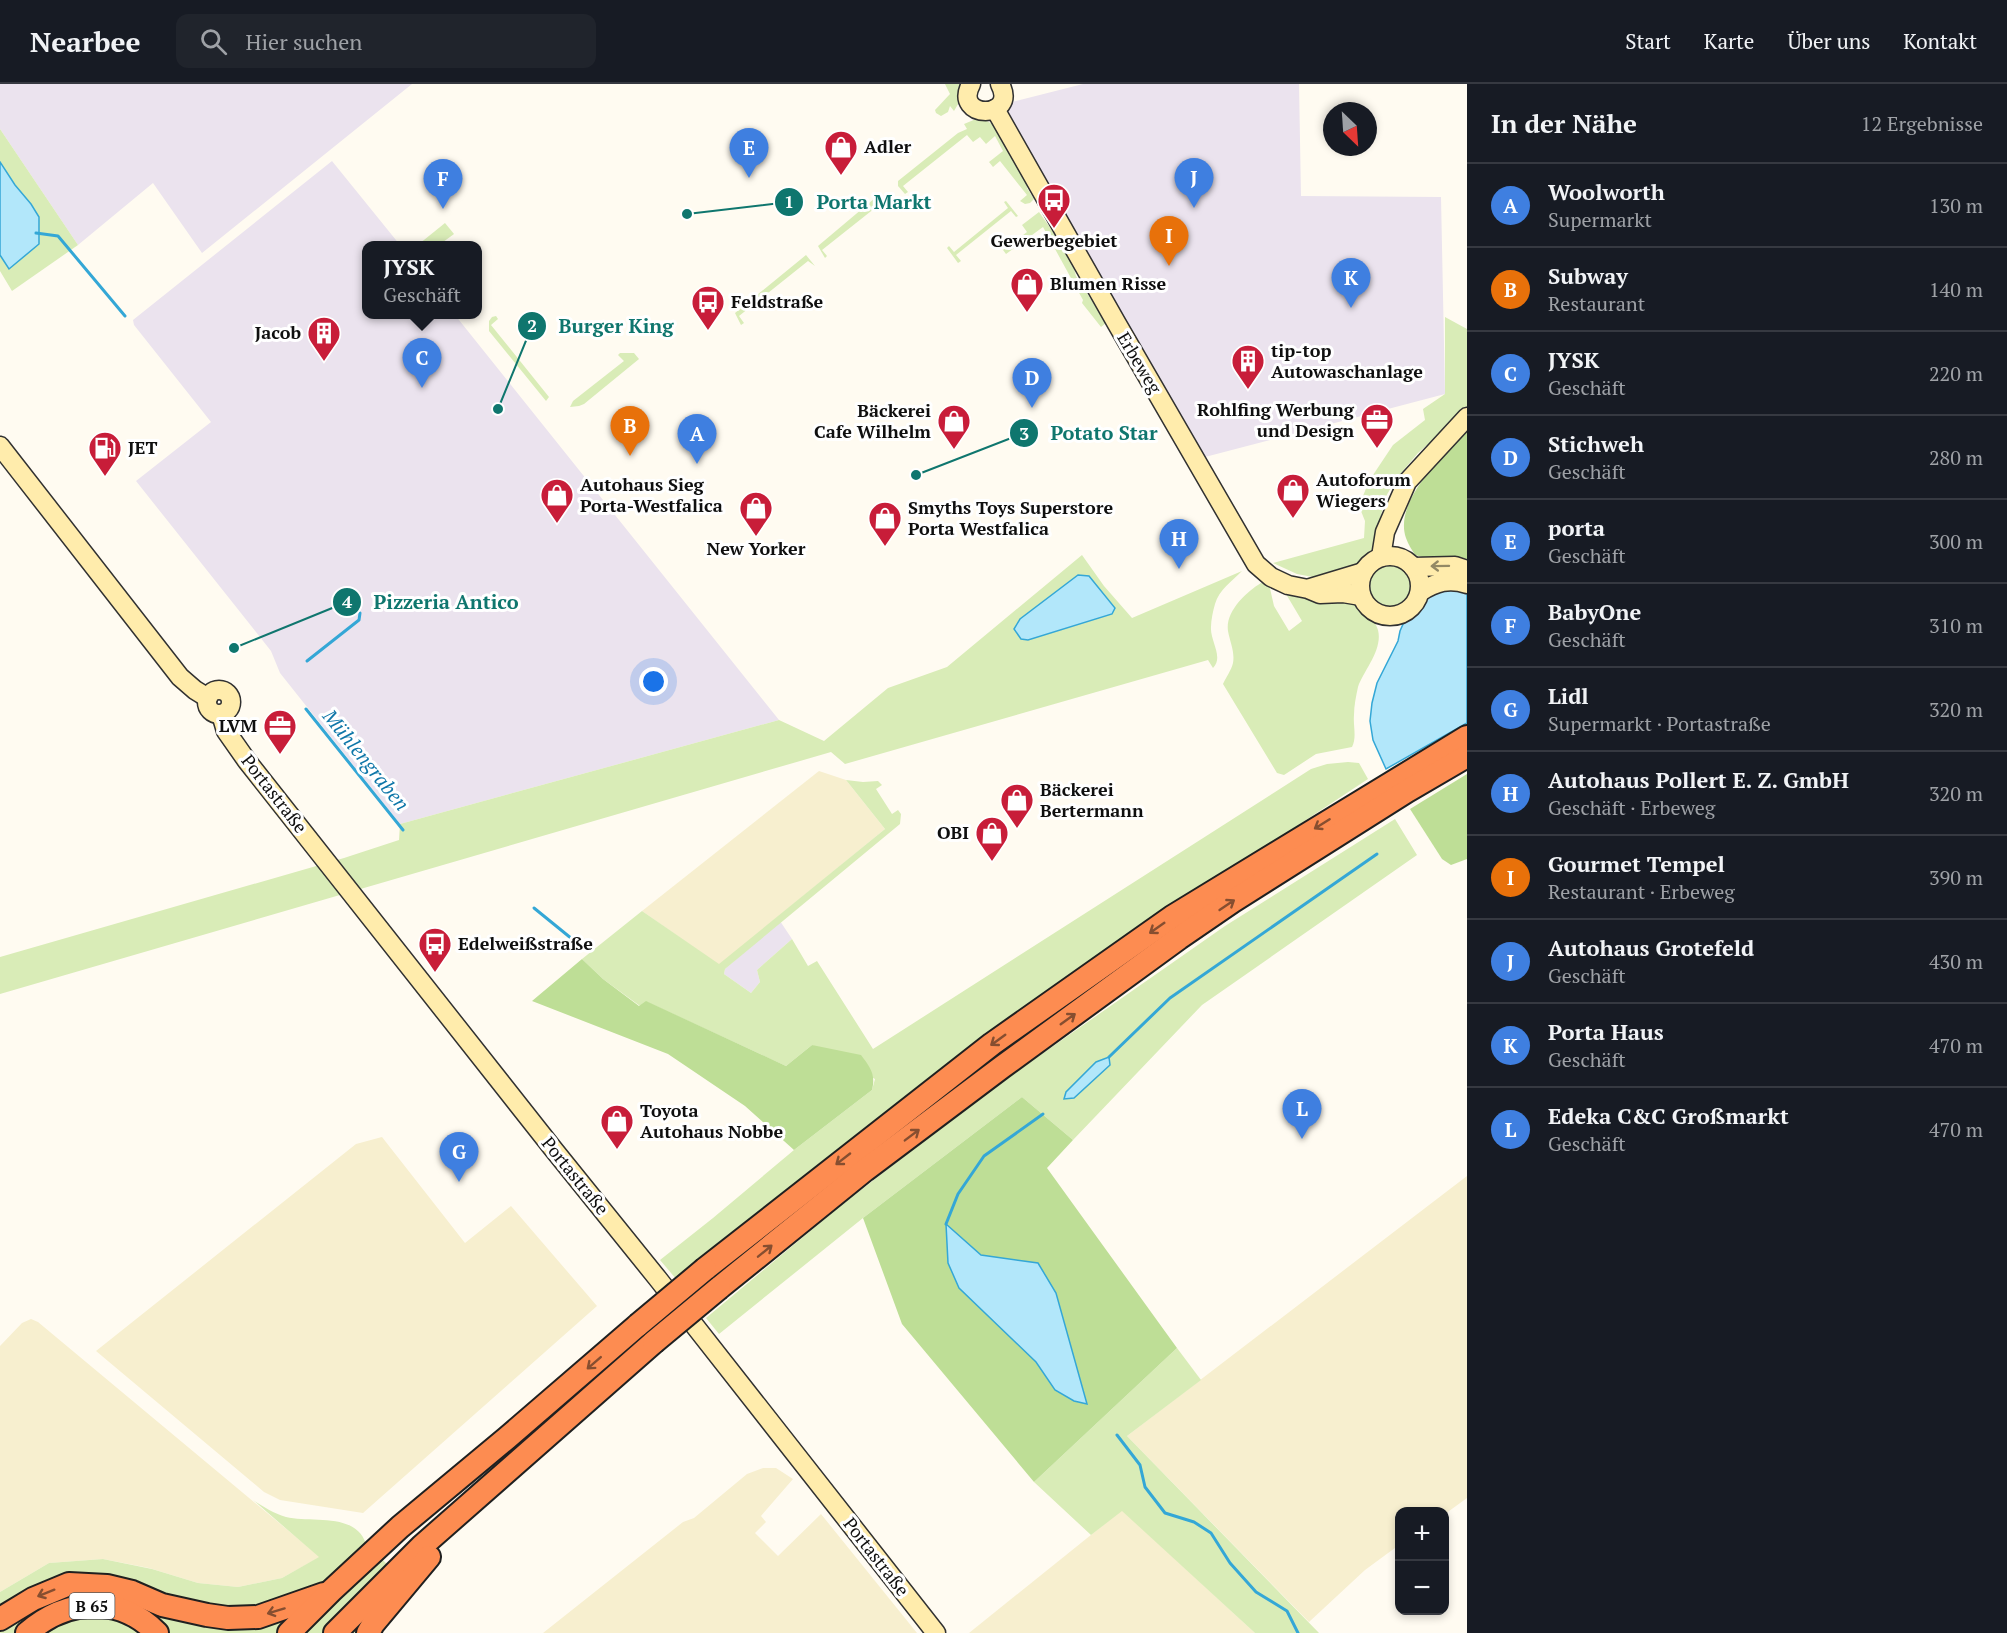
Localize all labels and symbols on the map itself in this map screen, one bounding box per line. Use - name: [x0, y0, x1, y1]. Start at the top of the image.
- north arrow: [1323, 102, 1377, 156]
- pin: E: [730, 128, 768, 178]
- shop icon: Adler: [823, 129, 859, 176]
- place label: Adler: [864, 134, 912, 158]
- pin: J: [1174, 158, 1214, 208]
- pin: F: [424, 160, 462, 209]
- bus stop icon: Gewerbegebiet: [1036, 182, 1072, 229]
- callout: Porta Markt: [774, 183, 944, 221]
- text: Porta Markt: [816, 188, 932, 215]
- text: 1: [784, 189, 794, 213]
- pin: I: [1150, 216, 1188, 266]
- place label: Gewerbegebiet: [990, 228, 1118, 252]
- pin: K: [1332, 258, 1370, 308]
- shop icon: Blumen Risse: [1009, 266, 1045, 313]
- place label: Blumen Risse: [1050, 271, 1166, 295]
- bus stop icon: Feldstraße: [690, 284, 726, 331]
- place label: Feldstraße: [731, 289, 823, 313]
- callout: Burger King: [517, 307, 686, 345]
- text: Burger King: [558, 312, 674, 339]
- text: 2: [527, 313, 537, 337]
- building icon: Jacob: [306, 315, 342, 362]
- place label: Jacob: [255, 320, 301, 344]
- street label: Erbeweg: [1112, 327, 1168, 398]
- pin: C: [402, 338, 442, 388]
- place label: tip-top Autowaschanlage: [1271, 338, 1423, 383]
- building icon: tip-top Autowaschanlage: [1230, 343, 1266, 390]
- pin: D: [1012, 358, 1052, 408]
- place label: Rohlfing Werbung und Design: [1197, 397, 1355, 442]
- place label: Bäckerei Cafe Wilhelm: [814, 398, 931, 443]
- office icon: Rohlfing Werbung und Design: [1359, 402, 1395, 449]
- shop icon: Bäckerei Cafe Wilhelm: [936, 403, 972, 450]
- pin: B: [610, 406, 650, 456]
- pin: A: [678, 414, 716, 464]
- callout: Potato Star: [1009, 414, 1170, 452]
- text: Potato Star: [1050, 419, 1158, 446]
- text: 3: [1019, 421, 1029, 445]
- fuel station icon: JET: [87, 430, 123, 477]
- place label: JET: [128, 435, 157, 459]
- place label: Autoforum Wiegers: [1316, 467, 1411, 512]
- place label: Autohaus Sieg Porta-Westfalica: [580, 472, 723, 517]
- shop icon: Autoforum Wiegers: [1275, 472, 1311, 519]
- shop icon: Autohaus Sieg Porta-Westfalica: [539, 477, 575, 524]
- shop icon: New Yorker: [738, 490, 774, 537]
- place label: Smyths Toys Superstore Porta Westfalica: [908, 495, 1113, 540]
- shop icon: Smyths Toys Superstore Porta Westfalica: [867, 500, 903, 547]
- pin: H: [1160, 520, 1198, 569]
- place label: New Yorker: [707, 536, 806, 560]
- one-way arrow: [1431, 561, 1451, 572]
- callout: Pizzeria Antico: [332, 583, 531, 621]
- text: Pizzeria Antico: [373, 588, 519, 615]
- text: 4: [342, 589, 353, 613]
- your location: [639, 667, 668, 696]
- water label: Mühlengraben: [316, 702, 416, 816]
- office icon: LVM: [262, 708, 298, 755]
- place label: LVM: [219, 713, 257, 737]
- street label: Portastraße: [236, 749, 313, 838]
- place label: Bäckerei Bertermann: [1040, 777, 1144, 822]
- shop icon: Bäckerei Bertermann: [999, 782, 1035, 829]
- shop icon: OBI: [974, 815, 1010, 862]
- one-way arrow: [1314, 819, 1331, 831]
- place label: OBI: [937, 820, 969, 844]
- one-way arrow: [1219, 899, 1235, 911]
- one-way arrow: [1150, 922, 1166, 934]
- bus stop icon: Edelweißstraße: [417, 926, 453, 973]
- place label: Edelweißstraße: [458, 931, 593, 955]
- one-way arrow: [1060, 1013, 1076, 1025]
- one-way arrow: [990, 1034, 1006, 1047]
- pin: L: [1282, 1090, 1322, 1139]
- place label: Toyota Autohaus Nobbe: [640, 1098, 783, 1143]
- shop icon: Toyota Autohaus Nobbe: [599, 1103, 635, 1150]
- one-way arrow: [903, 1129, 919, 1141]
- street label: Portastraße: [537, 1131, 615, 1219]
- pin: G: [440, 1132, 478, 1182]
- one-way arrow: [836, 1153, 852, 1166]
- one-way arrow: [757, 1245, 773, 1258]
- one-way arrow: [587, 1356, 602, 1370]
- street label: Portastraße: [838, 1512, 915, 1601]
- one-way arrow: [38, 1588, 56, 1599]
- road number: B 65: [70, 1593, 115, 1619]
- one-way arrow: [267, 1606, 286, 1617]

